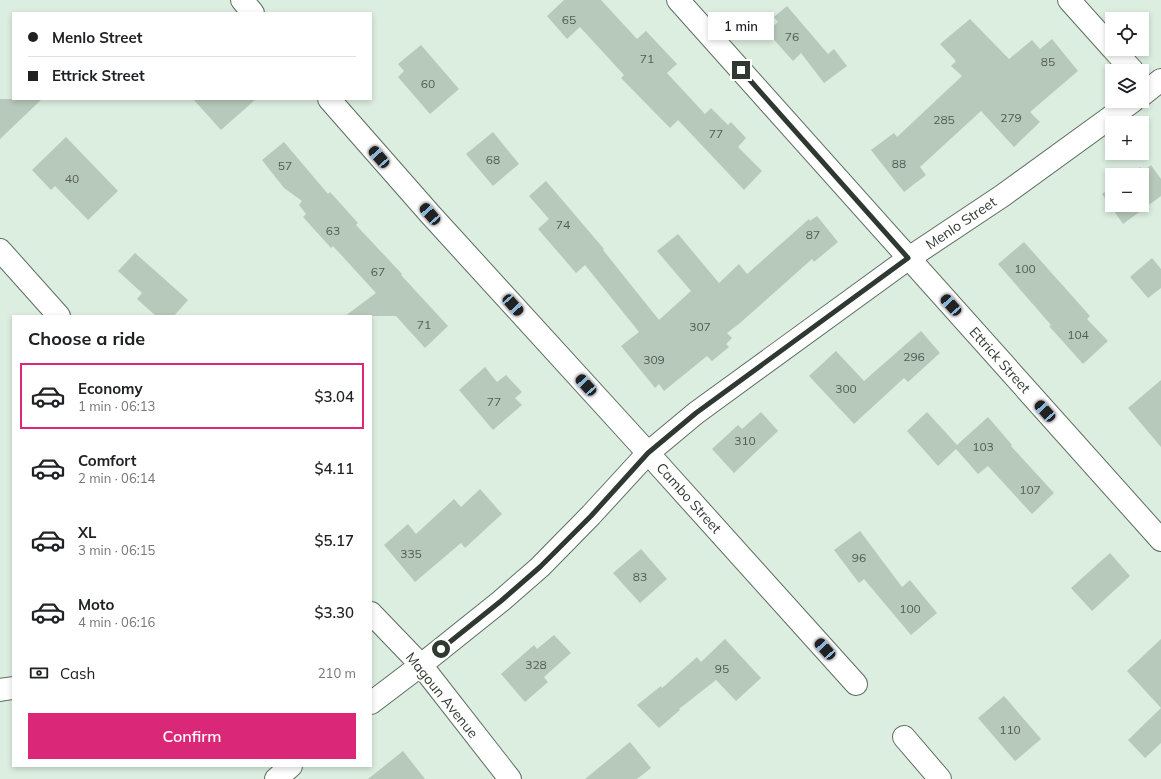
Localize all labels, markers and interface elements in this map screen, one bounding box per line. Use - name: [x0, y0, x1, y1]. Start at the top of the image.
- house number: 65: [562, 12, 576, 27]
- callout: 1 min: [708, 12, 774, 40]
- map controls: [1105, 12, 1149, 212]
- button: locate: [1105, 12, 1149, 56]
- text: 1 min: [724, 18, 758, 34]
- text: Menlo Street: [52, 28, 142, 47]
- house number: 76: [785, 29, 799, 44]
- house number: 71: [640, 51, 654, 66]
- house number: 85: [1041, 54, 1055, 69]
- route end: [732, 61, 750, 79]
- button: layers: [1105, 64, 1149, 108]
- text: Ettrick Street: [52, 66, 145, 85]
- house number: 60: [421, 76, 435, 91]
- house number: 279: [1000, 110, 1022, 125]
- house number: 285: [933, 112, 955, 127]
- button: +: [1105, 116, 1149, 160]
- house number: 77: [709, 126, 723, 141]
- car: [367, 144, 391, 170]
- house number: 68: [486, 152, 500, 167]
- house number: 88: [892, 156, 906, 171]
- house number: 57: [278, 158, 292, 173]
- button: −: [1105, 168, 1149, 212]
- house number: 40: [65, 171, 79, 186]
- street label: Menlo Street: [922, 193, 1000, 253]
- car: [418, 201, 442, 227]
- house number: 74: [556, 217, 570, 232]
- house number: 63: [326, 223, 340, 238]
- house number: 87: [806, 227, 820, 242]
- house number: 100: [1014, 261, 1036, 276]
- house number: 67: [371, 264, 385, 279]
- car: [501, 292, 525, 318]
- car: [939, 292, 963, 318]
- house number: 71: [417, 317, 431, 332]
- house number: 307: [689, 319, 711, 334]
- street label: Ettrick Street: [966, 323, 1034, 397]
- text: Choose a ride: [28, 327, 145, 350]
- house number: 104: [1067, 327, 1089, 342]
- house number: 296: [903, 349, 925, 364]
- house number: 309: [643, 352, 665, 367]
- car: [574, 372, 598, 398]
- icon: car: [30, 378, 66, 414]
- text: Economy: [78, 379, 143, 398]
- house number: 300: [835, 381, 857, 396]
- text: $3.04: [314, 387, 354, 406]
- house number: 77: [487, 394, 501, 409]
- text: 1 min · 06:13: [78, 398, 155, 414]
- car: [1033, 398, 1057, 424]
- house number: 310: [734, 433, 756, 448]
- house number: 103: [972, 439, 994, 454]
- icon: car: [30, 450, 66, 486]
- text: Comfort: [78, 451, 136, 470]
- text: $4.11: [314, 459, 354, 478]
- street label: Cambo Street: [653, 459, 725, 537]
- text: 2 min · 06:14: [78, 470, 155, 486]
- house number: 107: [1019, 482, 1041, 497]
- icon: car: [30, 522, 66, 558]
- text: XL: [78, 523, 96, 542]
- text: $5.17: [314, 531, 354, 550]
- text: 3 min · 06:15: [78, 542, 155, 558]
- house number: 335: [400, 546, 422, 561]
- house number: 96: [852, 550, 866, 565]
- house number: 83: [633, 569, 647, 584]
- icon: car: [30, 594, 66, 630]
- text: Moto: [78, 595, 114, 614]
- house number: 100: [899, 601, 921, 616]
- text: $3.30: [314, 603, 354, 622]
- text: 4 min · 06:16: [78, 614, 155, 630]
- car: [813, 636, 837, 662]
- route start: [432, 640, 450, 658]
- street label: Magoun Avenue: [402, 648, 482, 742]
- house number: 328: [525, 657, 547, 672]
- house number: 95: [715, 661, 729, 676]
- icon: cash: [28, 662, 50, 684]
- text: Cash: [60, 664, 95, 683]
- text: 210 m: [318, 665, 356, 681]
- button: Confirm: [28, 713, 356, 759]
- house number: 110: [999, 722, 1021, 737]

